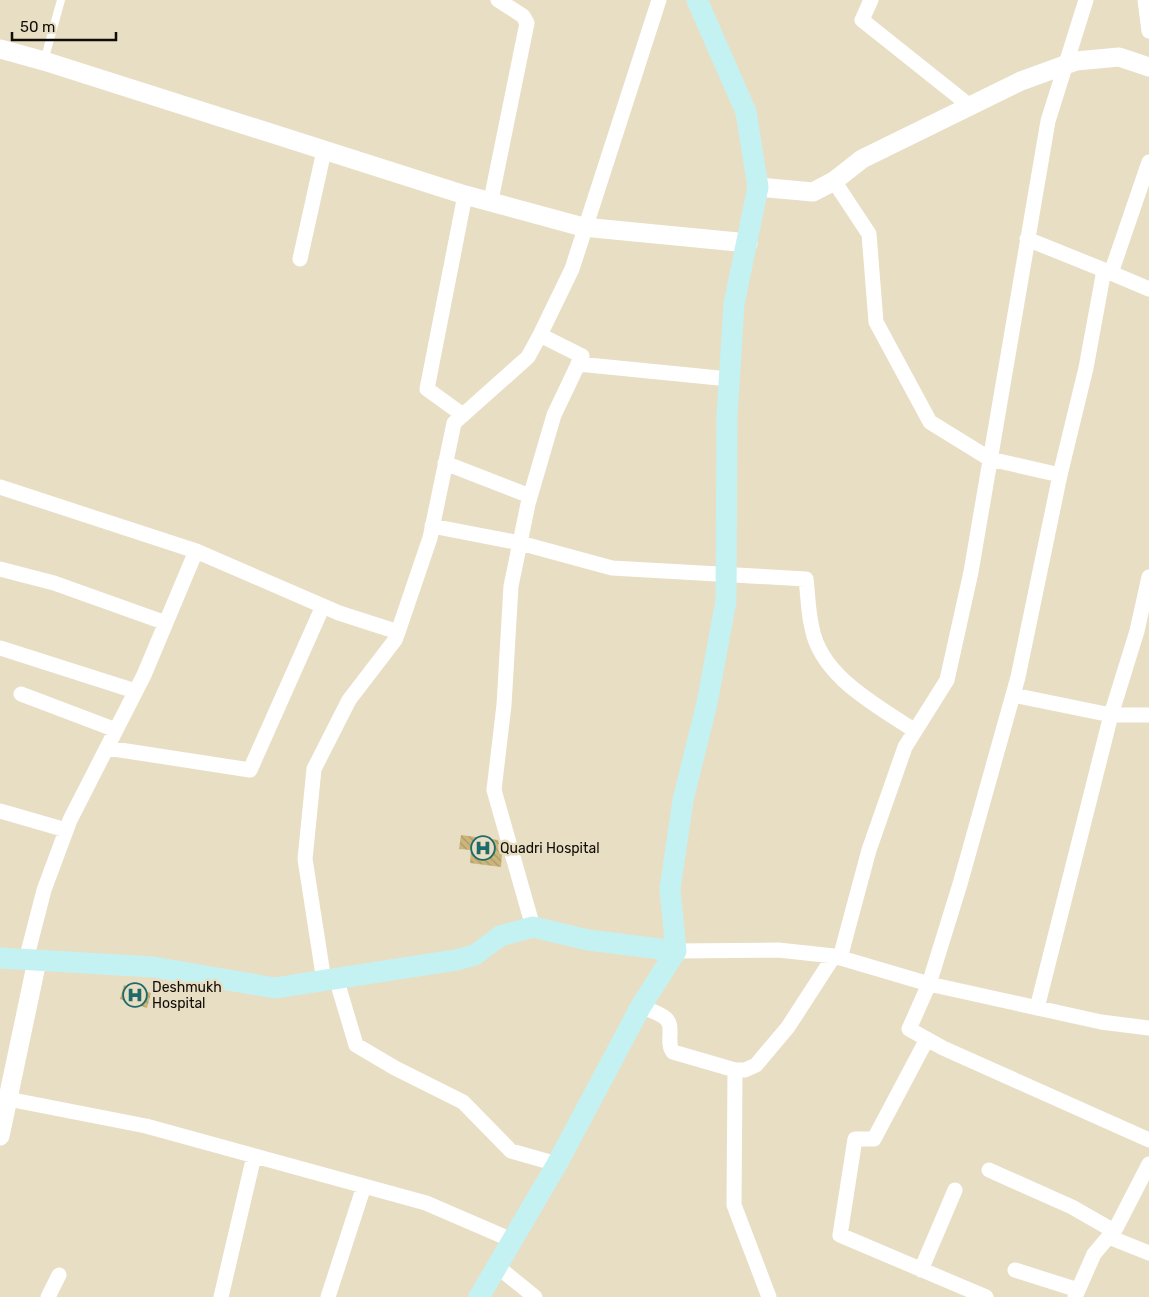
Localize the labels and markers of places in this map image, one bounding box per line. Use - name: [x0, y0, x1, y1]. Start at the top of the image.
- hospital icon: Quadri Hospital: [470, 835, 496, 861]
- place label: Quadri Hospital: [500, 840, 600, 857]
- place label: Deshmukh Hospital: [152, 979, 222, 1012]
- hospital icon: Deshmukh Hospital: [122, 982, 148, 1008]

